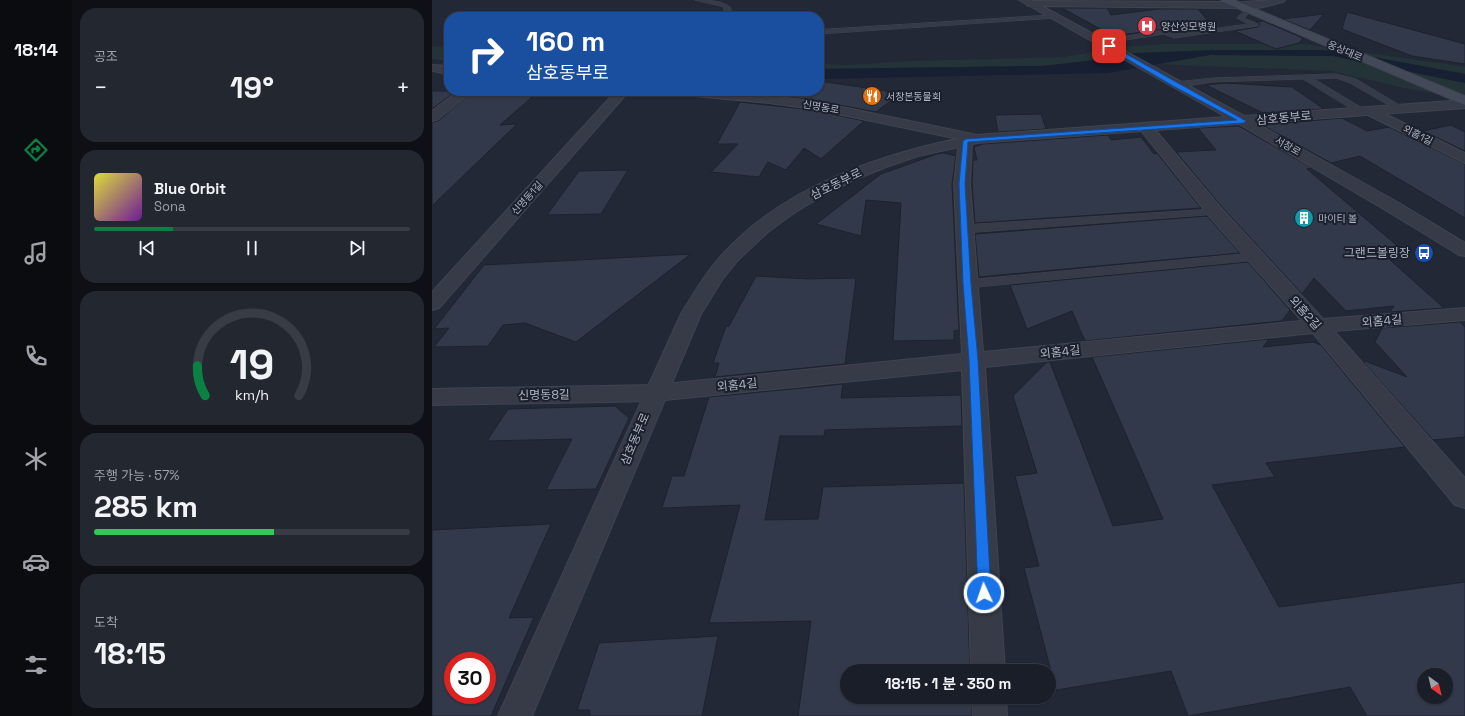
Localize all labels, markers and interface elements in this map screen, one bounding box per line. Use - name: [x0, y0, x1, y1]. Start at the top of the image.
- hospital icon: 양산성모병원: [1136, 15, 1158, 37]
- place label: 양산성모병원: [1161, 20, 1216, 33]
- text: 160 m: [526, 23, 605, 59]
- icon: right: [460, 28, 512, 80]
- pin: [1092, 29, 1126, 63]
- icon: arrive: [1098, 35, 1120, 57]
- text: 18:14: [14, 38, 58, 61]
- street label: 웅상대로: [1326, 38, 1364, 64]
- text: 공조: [94, 48, 118, 65]
- text: 삼호동부로: [526, 61, 609, 84]
- text: 19°: [230, 68, 274, 107]
- text: −: [94, 73, 108, 101]
- text: +: [396, 73, 410, 101]
- restaurant icon: 서창본동물회: [861, 85, 883, 107]
- place label: 서창본동물회: [886, 90, 941, 103]
- street label: 신명동로: [802, 97, 840, 117]
- street label: 삼호동부로: [1256, 108, 1312, 128]
- street label: 외홈1길: [1401, 122, 1435, 148]
- street label: 서창로: [1273, 133, 1303, 159]
- icon: directions: [22, 136, 50, 164]
- street label: 삼호동부로: [808, 165, 864, 203]
- street label: 신명동1길: [508, 178, 546, 218]
- text: Blue Orbit: [154, 179, 226, 198]
- text: Sona: [154, 198, 185, 215]
- building icon: 마이티 볼: [1293, 207, 1315, 229]
- place label: 마이티 볼: [1318, 212, 1357, 225]
- icon: previous: [136, 237, 158, 259]
- icon: pause: [241, 237, 263, 259]
- icon: next: [346, 237, 368, 259]
- icon: music: [22, 239, 50, 267]
- bus stop icon: 그랜드볼링장: [1413, 242, 1435, 264]
- place label: 그랜드볼링장: [1344, 245, 1410, 261]
- street label: 외홈2길: [1286, 293, 1324, 333]
- street label: 외홈4길: [1361, 311, 1403, 331]
- text: 19: [230, 338, 274, 391]
- icon: phone: [22, 342, 50, 370]
- street label: 외홈4길: [1039, 342, 1081, 362]
- street label: 외홈4길: [716, 375, 758, 395]
- text: km/h: [235, 386, 269, 404]
- street label: 신명동8길: [518, 387, 570, 403]
- street label: 삼호동부로: [617, 410, 653, 468]
- icon: climate: [22, 445, 50, 473]
- text: 주행 가능 · 57%: [94, 467, 179, 484]
- text: 285 km: [94, 487, 198, 526]
- icon: car: [22, 548, 50, 576]
- position arrow: [963, 572, 1005, 614]
- text: 도착: [94, 614, 118, 631]
- text: 18:15: [94, 634, 166, 673]
- icon: filters: [22, 651, 50, 679]
- speed limit sign: 30: [444, 652, 496, 704]
- north arrow: [1417, 668, 1453, 704]
- map controls: [1417, 668, 1453, 704]
- text: 18:15 · 1 분 · 350 m: [885, 674, 1011, 693]

